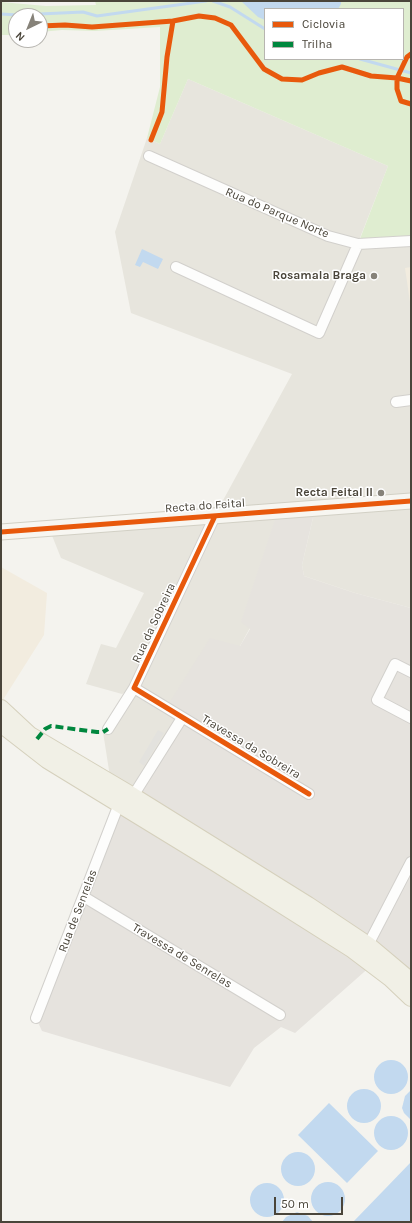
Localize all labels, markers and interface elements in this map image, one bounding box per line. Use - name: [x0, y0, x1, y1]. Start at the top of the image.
- north arrow: [8, 8, 48, 48]
- legend: [264, 8, 404, 60]
- text: Ciclovia: [302, 17, 345, 31]
- text: N: [13, 29, 27, 44]
- text: Trilha: [302, 37, 332, 51]
- street label: Rua do Parque Norte: [223, 185, 331, 241]
- place label: Rosamala Braga: [273, 269, 366, 283]
- marker: Rosamala Braga: [369, 271, 379, 281]
- place label: Recta Feital II: [296, 486, 373, 500]
- marker: Recta Feital II: [376, 488, 386, 498]
- street label: Recta do Feital: [164, 496, 246, 516]
- street label: Rua da Sobreira: [129, 581, 179, 665]
- street label: Travessa da Sobreira: [199, 712, 303, 782]
- street label: Rua de Senrelas: [56, 868, 100, 954]
- street label: Travessa de Senrelas: [129, 921, 235, 991]
- scale bar: [276, 1189, 345, 1215]
- text: 50 m: [281, 1197, 309, 1211]

